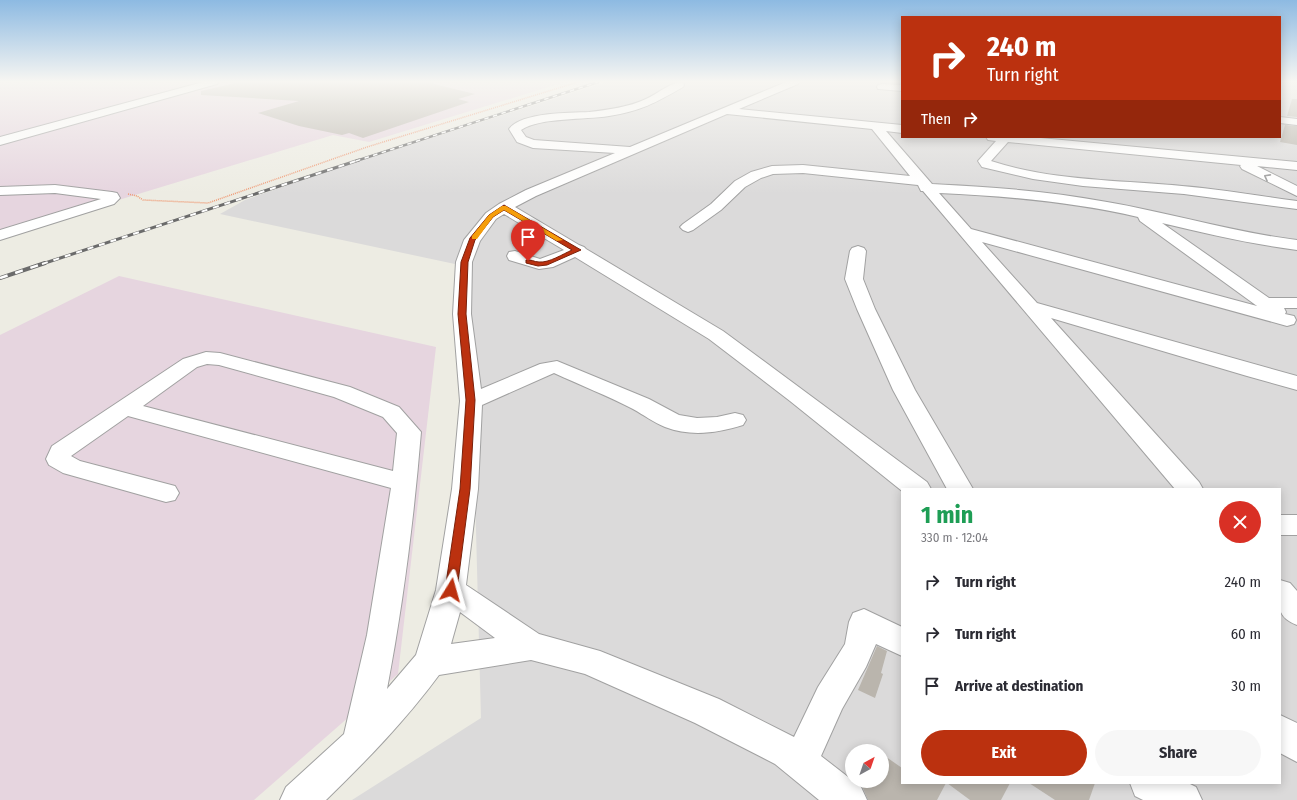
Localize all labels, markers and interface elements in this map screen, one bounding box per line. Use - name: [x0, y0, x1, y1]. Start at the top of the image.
- text: 240 m: [987, 30, 1056, 63]
- icon: right: [921, 32, 973, 84]
- text: Turn right: [987, 64, 1059, 86]
- icon: right: [959, 108, 981, 130]
- text: Then: [921, 110, 951, 128]
- one-way arrow: [1264, 174, 1271, 181]
- pin: [511, 220, 545, 261]
- icon: arrive: [517, 226, 539, 248]
- text: 1 min: [921, 501, 973, 529]
- button: close: [1219, 501, 1261, 543]
- text: 330 m · 12:04: [921, 530, 988, 545]
- position arrow: [430, 569, 472, 611]
- icon: right: [921, 571, 943, 593]
- text: Turn right: [955, 573, 1016, 591]
- text: 240 m: [1225, 573, 1261, 591]
- icon: right: [921, 623, 943, 645]
- text: Turn right: [955, 625, 1016, 643]
- text: 60 m: [1231, 625, 1261, 643]
- icon: arrive: [921, 675, 943, 697]
- text: Arrive at destination: [955, 677, 1083, 695]
- text: 30 m: [1231, 677, 1261, 695]
- button: Exit: [921, 730, 1087, 776]
- button: Share: [1095, 730, 1261, 776]
- north arrow: [845, 744, 889, 788]
- map controls: [845, 744, 889, 788]

